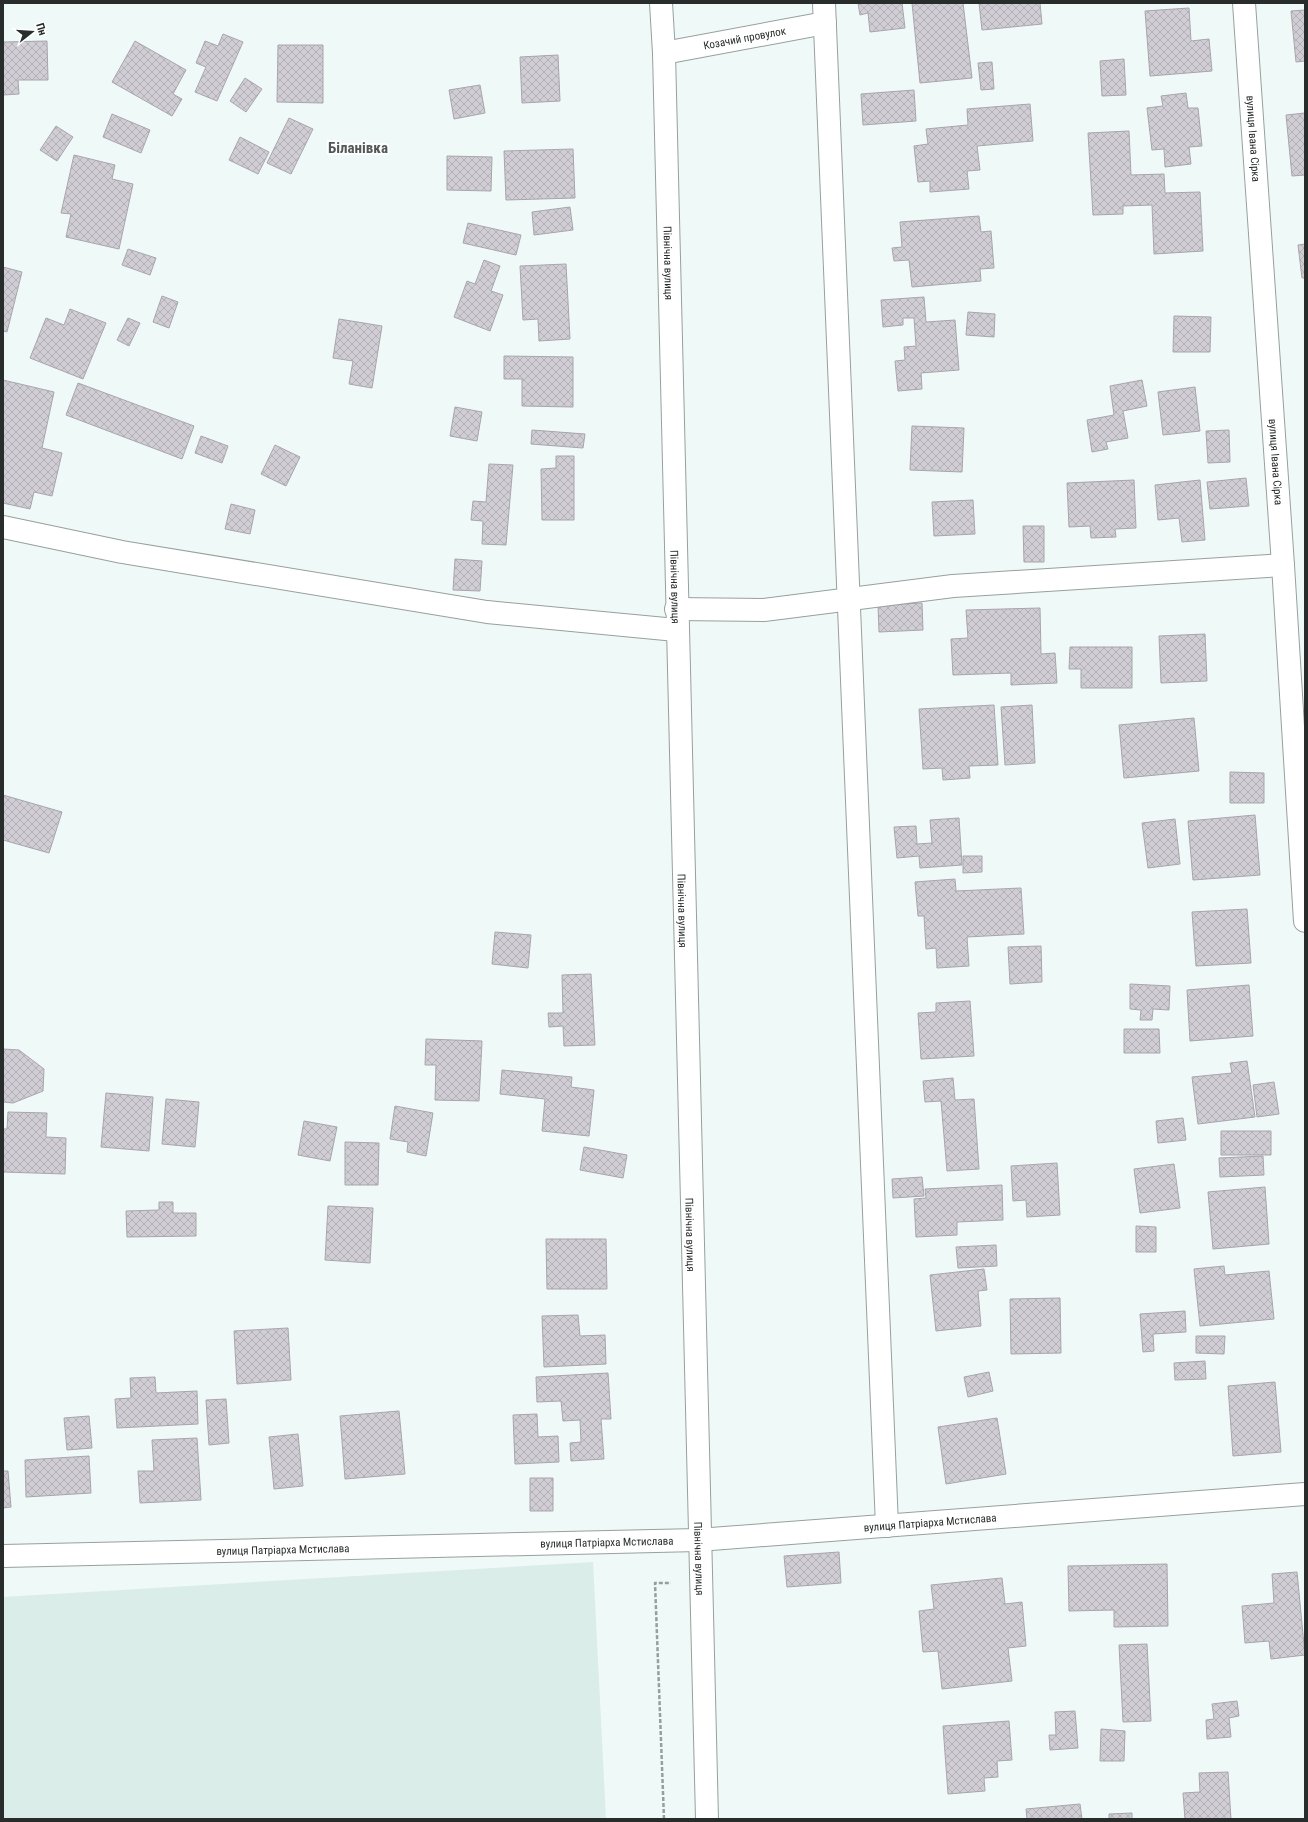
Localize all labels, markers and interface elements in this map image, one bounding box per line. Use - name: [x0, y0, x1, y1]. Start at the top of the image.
- north arrow: [12, 12, 52, 52]
- text: Пн: [33, 21, 49, 37]
- street label: Козачий провулок: [702, 24, 788, 52]
- street label: вулиця Івана Сірка: [1244, 95, 1263, 182]
- district label: Біланівка: [328, 139, 388, 157]
- street label: Північна вулиця: [661, 226, 676, 300]
- street label: вулиця Івана Сірка: [1266, 418, 1285, 506]
- street label: Північна вулиця: [668, 550, 682, 624]
- street label: Північна вулиця: [675, 874, 690, 948]
- street label: Північна вулиця: [683, 1197, 698, 1272]
- street label: вулиця Патріарха Мстислава: [863, 1511, 997, 1534]
- street label: Північна вулиця: [691, 1521, 707, 1596]
- street label: вулиця Патріарха Мстислава: [540, 1534, 674, 1550]
- street label: вулиця Патріарха Мстислава: [216, 1542, 350, 1558]

